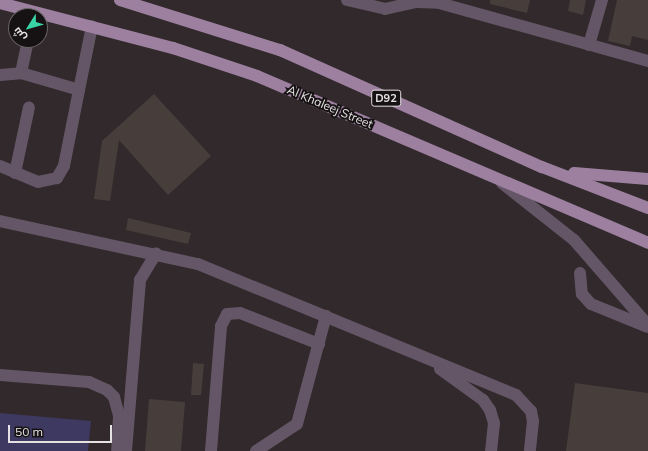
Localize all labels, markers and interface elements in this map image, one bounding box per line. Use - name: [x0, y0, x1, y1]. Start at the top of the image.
- north arrow: [8, 8, 48, 48]
- text: ش: [9, 25, 29, 44]
- street label: Al Khaleej Street: [285, 82, 375, 132]
- road number: D92: [371, 89, 401, 107]
- scale bar: [10, 417, 114, 443]
- text: 50 m: [15, 424, 43, 439]

